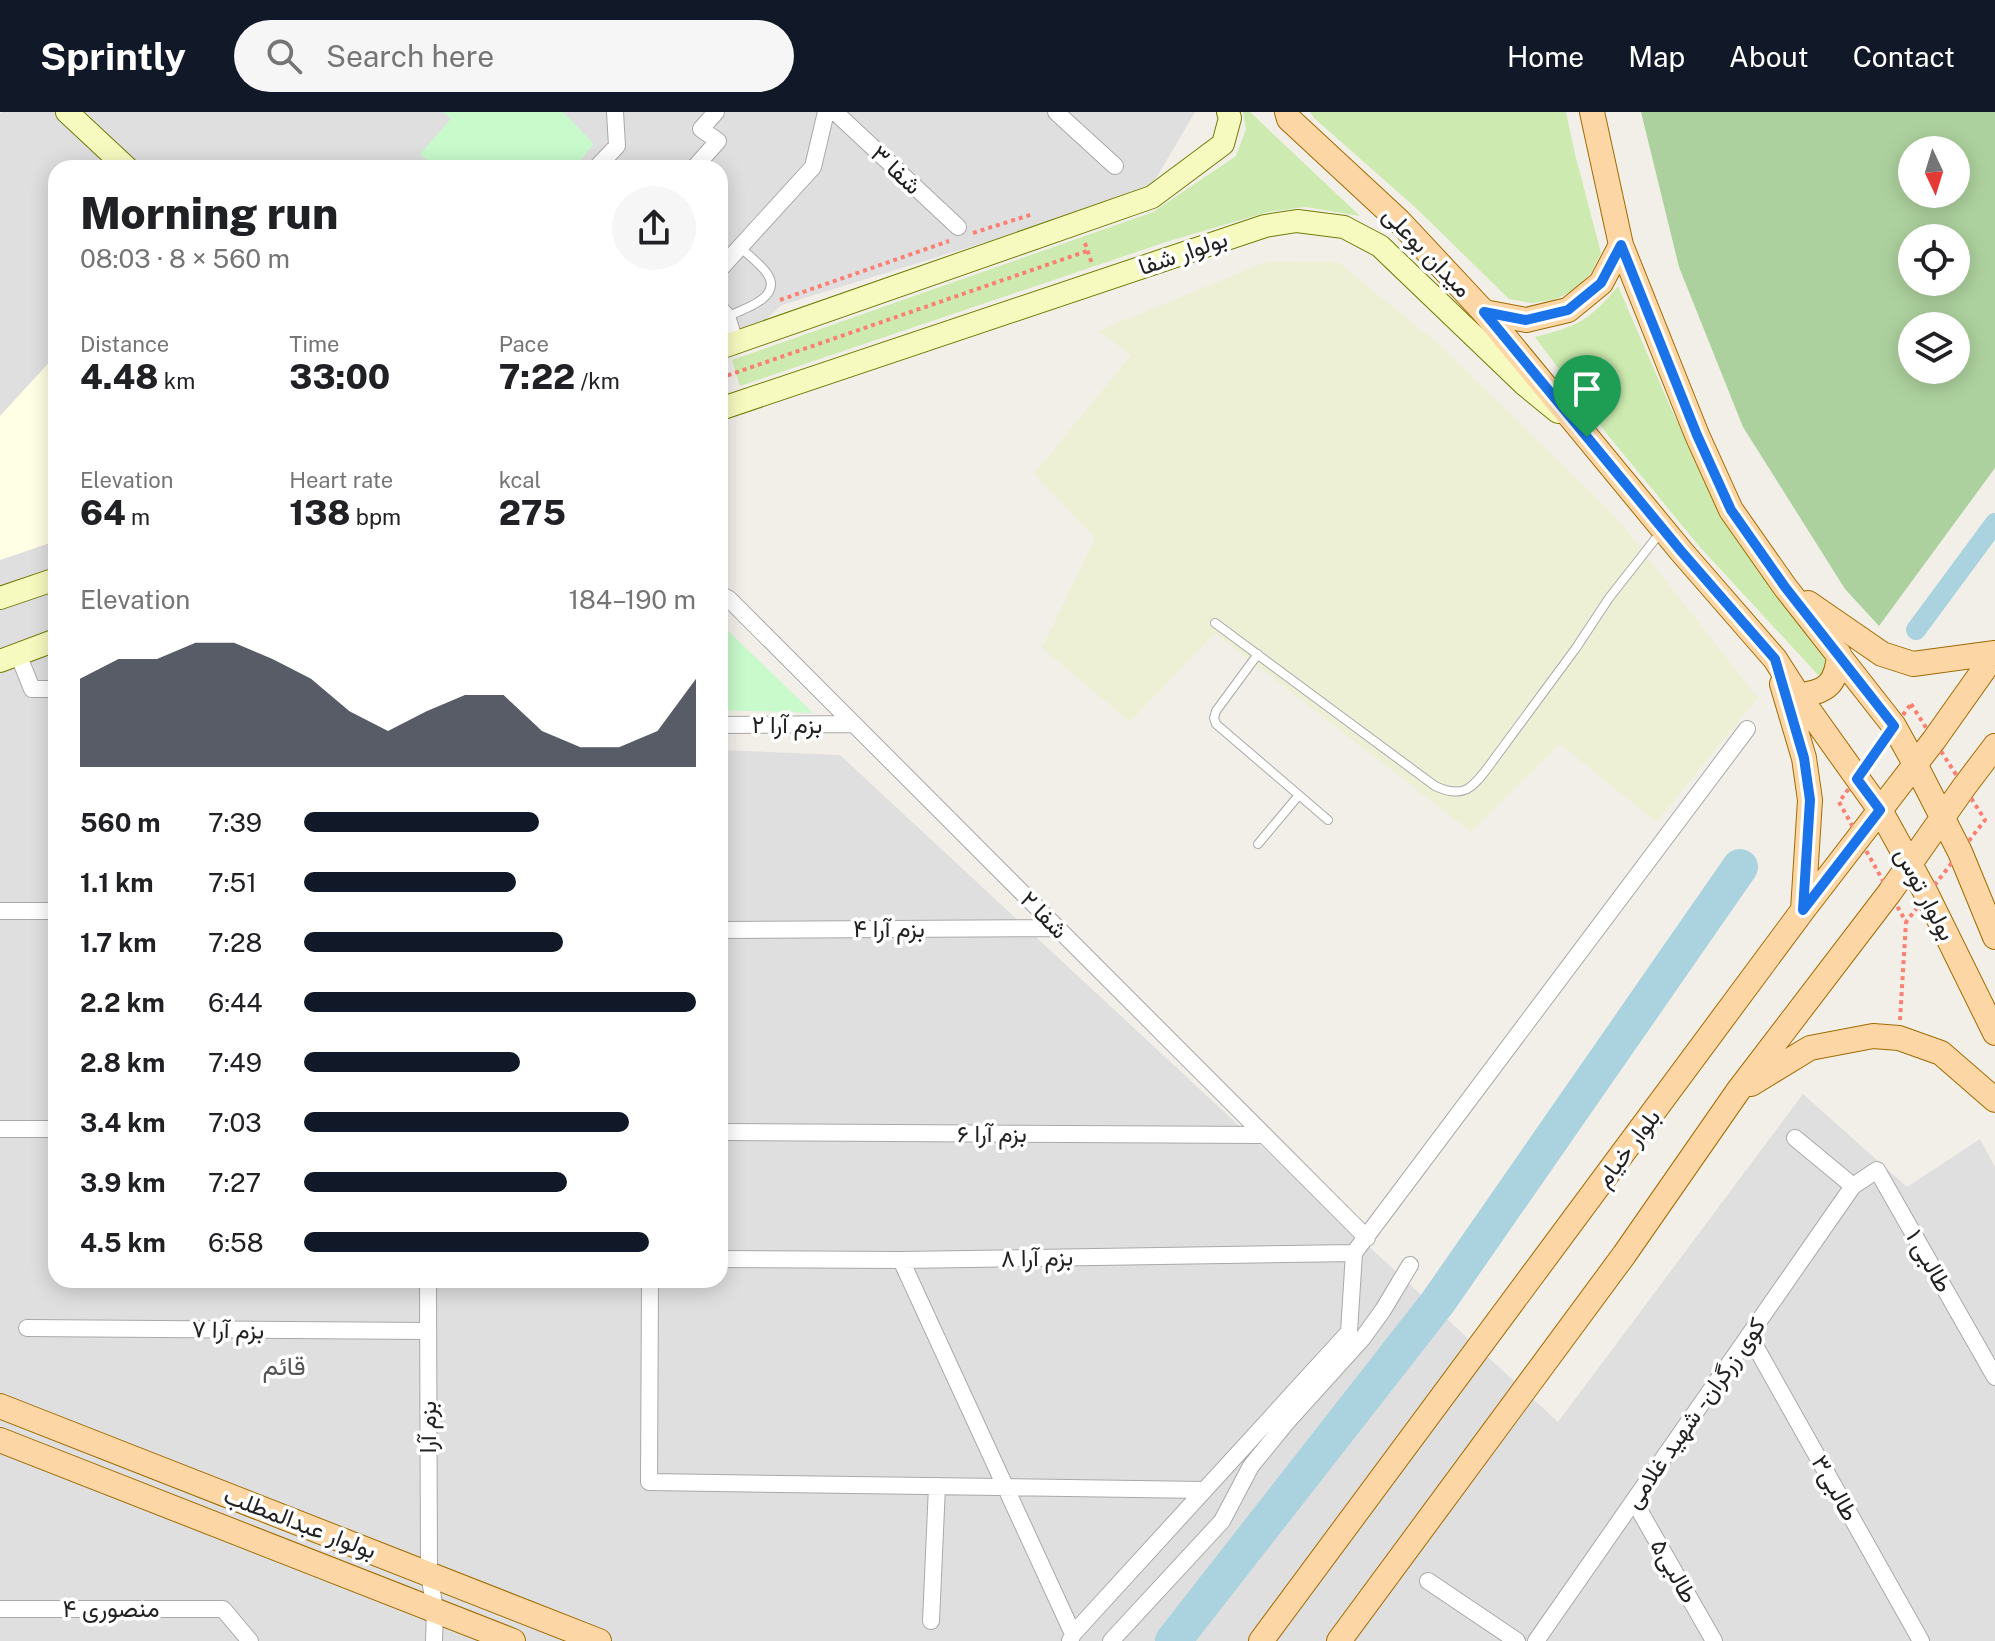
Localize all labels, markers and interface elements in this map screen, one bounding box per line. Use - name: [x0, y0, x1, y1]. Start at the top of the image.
- search box: [234, 20, 794, 92]
- text: Sprintly: [40, 34, 186, 79]
- icon: search: [262, 34, 306, 78]
- text: Search here: [326, 38, 494, 74]
- text: Home: [1507, 40, 1584, 73]
- text: Map: [1628, 40, 1685, 73]
- text: About: [1729, 40, 1809, 73]
- text: Contact: [1853, 40, 1955, 73]
- north arrow: [1898, 136, 1970, 208]
- map controls: [1898, 136, 1970, 384]
- street label: شفا ۳: [866, 139, 928, 200]
- button: share: [612, 186, 696, 270]
- text: Morning run: [80, 187, 338, 239]
- street label: میدان بوعلی: [1376, 200, 1478, 304]
- street label: بولوار شفا: [1135, 224, 1231, 282]
- button: locate: [1898, 224, 1970, 296]
- text: 08:03 · 8 × 560 m: [80, 243, 290, 274]
- button: layers: [1898, 312, 1970, 384]
- text: Distance: [80, 331, 169, 357]
- text: Time: [289, 331, 339, 357]
- text: Pace: [499, 331, 549, 357]
- pin: [1553, 355, 1621, 437]
- text: 4.48: [80, 357, 158, 397]
- text: 33:00: [289, 357, 390, 397]
- text: 7:22: [499, 357, 575, 397]
- icon: arrive: [1565, 367, 1609, 411]
- text: km: [158, 368, 195, 394]
- text: /km: [575, 368, 620, 394]
- text: Elevation: [80, 467, 173, 493]
- text: Heart rate: [289, 467, 393, 493]
- text: kcal: [499, 467, 541, 493]
- text: 64: [80, 493, 126, 533]
- text: 138: [289, 493, 350, 533]
- text: 275: [499, 493, 566, 533]
- text: m: [126, 504, 150, 530]
- text: bpm: [350, 504, 401, 530]
- text: Elevation: [80, 584, 190, 615]
- text: 184–190 m: [568, 584, 696, 615]
- street label: بزم آرا ۲: [752, 710, 822, 741]
- text: 560 m: [80, 807, 161, 838]
- text: 7:39: [208, 807, 262, 838]
- street label: بولوار توس: [1888, 842, 1962, 946]
- text: 1.1 km: [80, 867, 153, 898]
- text: 7:51: [208, 867, 257, 898]
- street label: شفا ۲: [1015, 885, 1074, 944]
- street label: بزم آرا ۴: [853, 914, 925, 945]
- text: 1.7 km: [80, 927, 157, 958]
- text: 7:28: [208, 927, 262, 958]
- text: 2.2 km: [80, 987, 165, 1018]
- text: 6:44: [208, 987, 263, 1018]
- text: 2.8 km: [80, 1047, 165, 1078]
- text: 7:49: [208, 1047, 262, 1078]
- street label: بلوار خیام: [1589, 1103, 1668, 1194]
- text: 3.4 km: [80, 1107, 166, 1138]
- text: 7:03: [208, 1107, 262, 1138]
- street label: بزم آرا ۶: [957, 1119, 1027, 1150]
- text: 3.9 km: [80, 1167, 166, 1198]
- text: 7:27: [208, 1167, 261, 1198]
- street label: طالبی ۱: [1900, 1224, 1959, 1297]
- text: 4.5 km: [80, 1227, 166, 1258]
- text: 6:58: [208, 1227, 264, 1258]
- street label: بزم آرا ۸: [1001, 1242, 1073, 1275]
- street label: کوی زرگران - شهید غلامی: [1618, 1312, 1772, 1514]
- street label: بزم آرا ۷: [192, 1314, 264, 1347]
- district label: قائم: [262, 1350, 306, 1383]
- street label: بزم آرا: [413, 1401, 444, 1453]
- street label: طالبی۳: [1806, 1450, 1865, 1526]
- street label: بولوار عبدالمطلب: [220, 1480, 380, 1566]
- street label: طالبی۵: [1645, 1534, 1704, 1608]
- street label: منصوری ۴: [63, 1594, 159, 1624]

